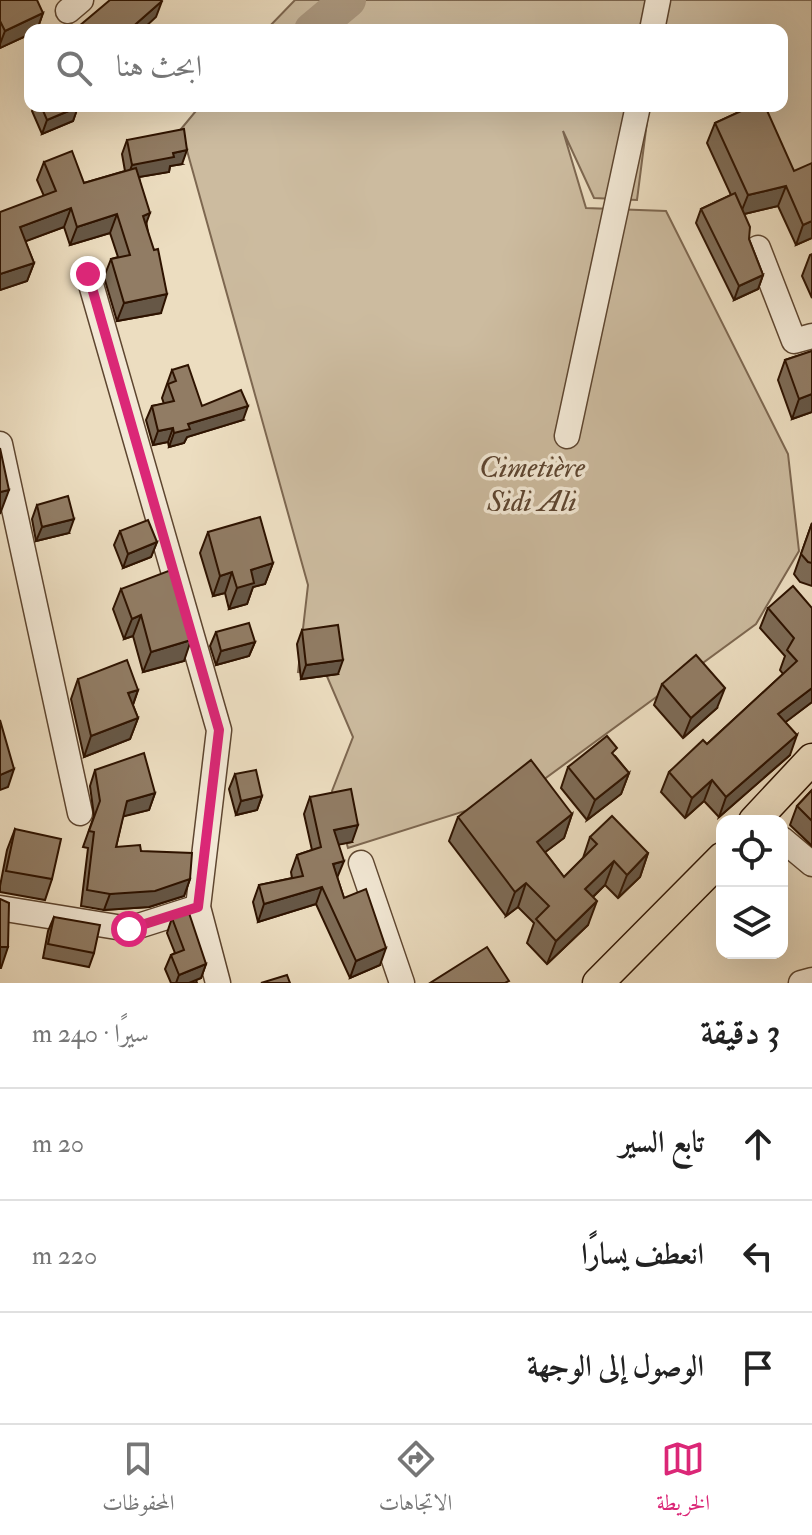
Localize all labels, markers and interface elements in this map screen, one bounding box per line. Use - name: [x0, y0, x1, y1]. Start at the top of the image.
- search box: [24, 24, 788, 112]
- icon: search: [52, 46, 96, 90]
- text: ابحث هنا: [116, 48, 202, 85]
- route end: [70, 256, 106, 292]
- park label: Cimetière Sidi Ali: [479, 449, 586, 520]
- map controls: [716, 815, 788, 959]
- button: locate: [716, 815, 788, 887]
- button: layers: [716, 887, 788, 959]
- route start: [111, 911, 147, 947]
- text: 3 دقيقة: [700, 1011, 780, 1054]
- text: سيرًا · 240 m: [32, 1018, 149, 1050]
- icon: ahead: [736, 1122, 780, 1166]
- text: تابع السير: [619, 1124, 704, 1161]
- text: 20 m: [32, 1128, 84, 1160]
- icon: left: [736, 1234, 780, 1278]
- text: انعطف يسارًا: [581, 1236, 704, 1273]
- text: 220 m: [32, 1240, 97, 1272]
- icon: arrive: [736, 1346, 780, 1390]
- text: الوصول إلى الوجهة: [527, 1348, 704, 1385]
- tab: المحفوظات: [102, 1437, 175, 1524]
- tab: الاتجاهات: [379, 1437, 452, 1524]
- tab: الخريطة: [656, 1437, 710, 1524]

